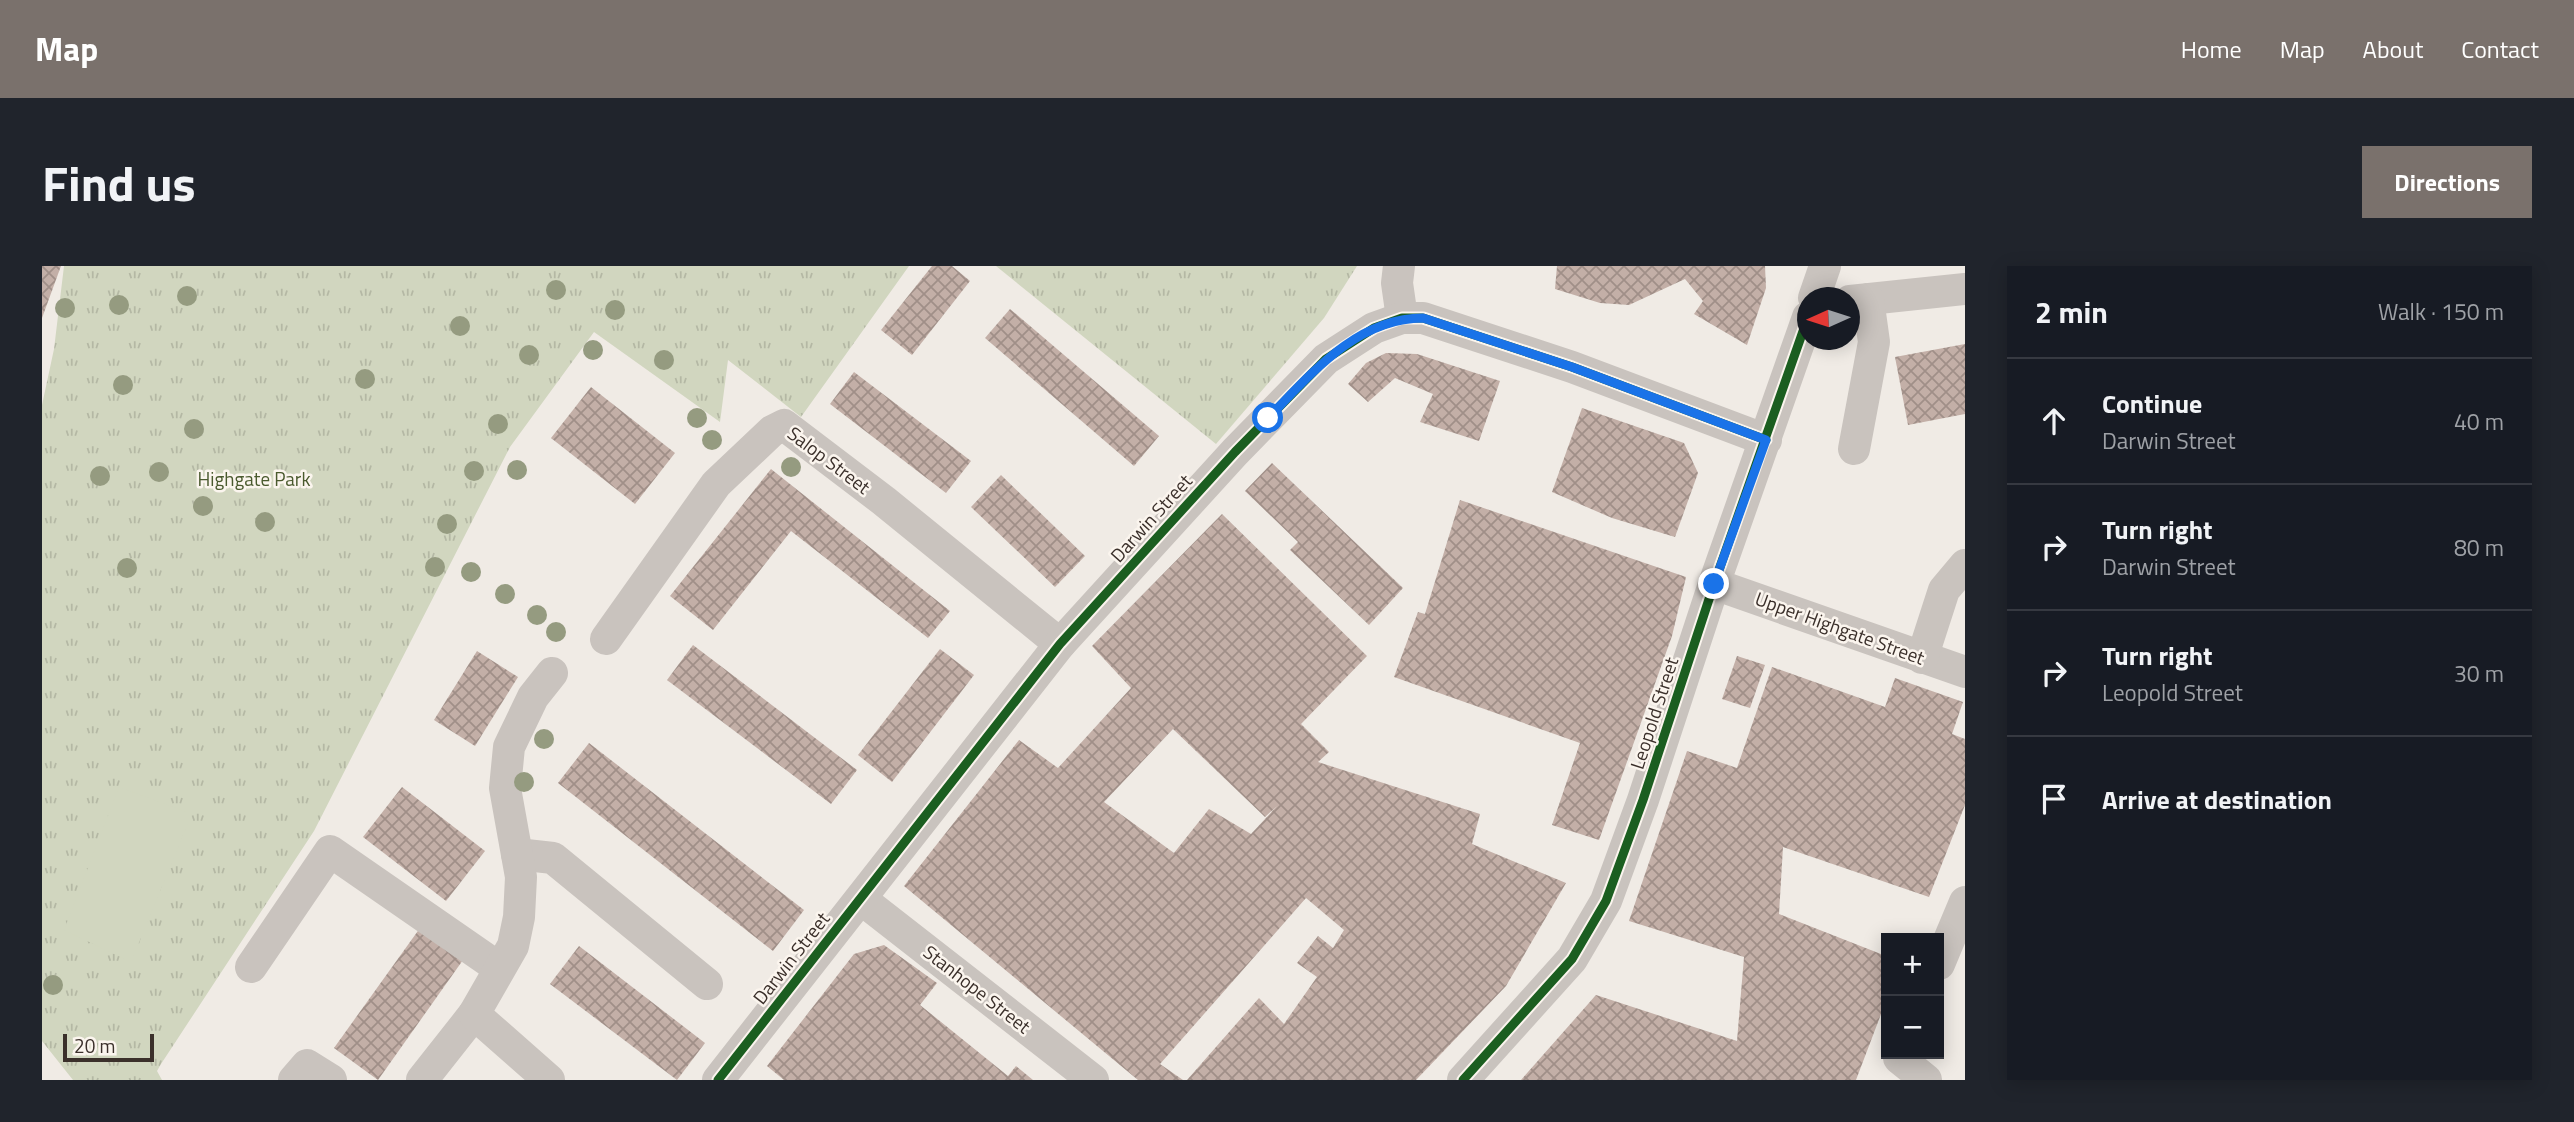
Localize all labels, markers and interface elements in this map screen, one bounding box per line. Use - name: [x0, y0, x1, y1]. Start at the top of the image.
- text: Map: [35, 24, 98, 74]
- text: Home: [2181, 31, 2242, 67]
- text: Map: [2280, 31, 2325, 67]
- text: About: [2363, 31, 2423, 67]
- text: Contact: [2461, 31, 2539, 67]
- text: Find us: [42, 145, 196, 220]
- button: Directions: [2362, 146, 2532, 218]
- north arrow: [1797, 287, 1860, 350]
- text: 2 min: [2035, 289, 2108, 335]
- text: Walk · 150 m: [2378, 294, 2504, 329]
- text: Continue: [2102, 384, 2202, 423]
- route start: [1252, 402, 1283, 433]
- icon: ahead: [2035, 402, 2073, 440]
- text: 40 m: [2454, 404, 2504, 439]
- street label: Salop Street: [782, 419, 877, 501]
- text: Darwin Street: [2102, 423, 2236, 458]
- park label: Highgate Park: [197, 464, 311, 493]
- street label: Darwin Street: [1103, 467, 1199, 568]
- text: Turn right: [2102, 510, 2213, 549]
- icon: right: [2035, 528, 2073, 566]
- text: 80 m: [2454, 530, 2504, 565]
- text: Darwin Street: [2102, 549, 2236, 584]
- route end: [1698, 568, 1729, 599]
- street label: Upper Highgate Street: [1751, 583, 1929, 672]
- text: Turn right: [2102, 636, 2213, 675]
- street label: Leopold Street: [1622, 653, 1685, 773]
- icon: right: [2035, 654, 2073, 692]
- text: 30 m: [2454, 656, 2504, 691]
- text: Leopold Street: [2102, 675, 2243, 710]
- icon: arrive: [2035, 780, 2073, 818]
- text: Arrive at destination: [2102, 780, 2332, 819]
- street label: Darwin Street: [745, 905, 836, 1010]
- map controls: [1881, 933, 1944, 1059]
- button: +: [1881, 933, 1944, 996]
- street label: Stanhope Street: [917, 937, 1038, 1040]
- button: −: [1881, 996, 1944, 1059]
- scale bar: [63, 1031, 154, 1063]
- text: 20 m: [74, 1031, 115, 1060]

